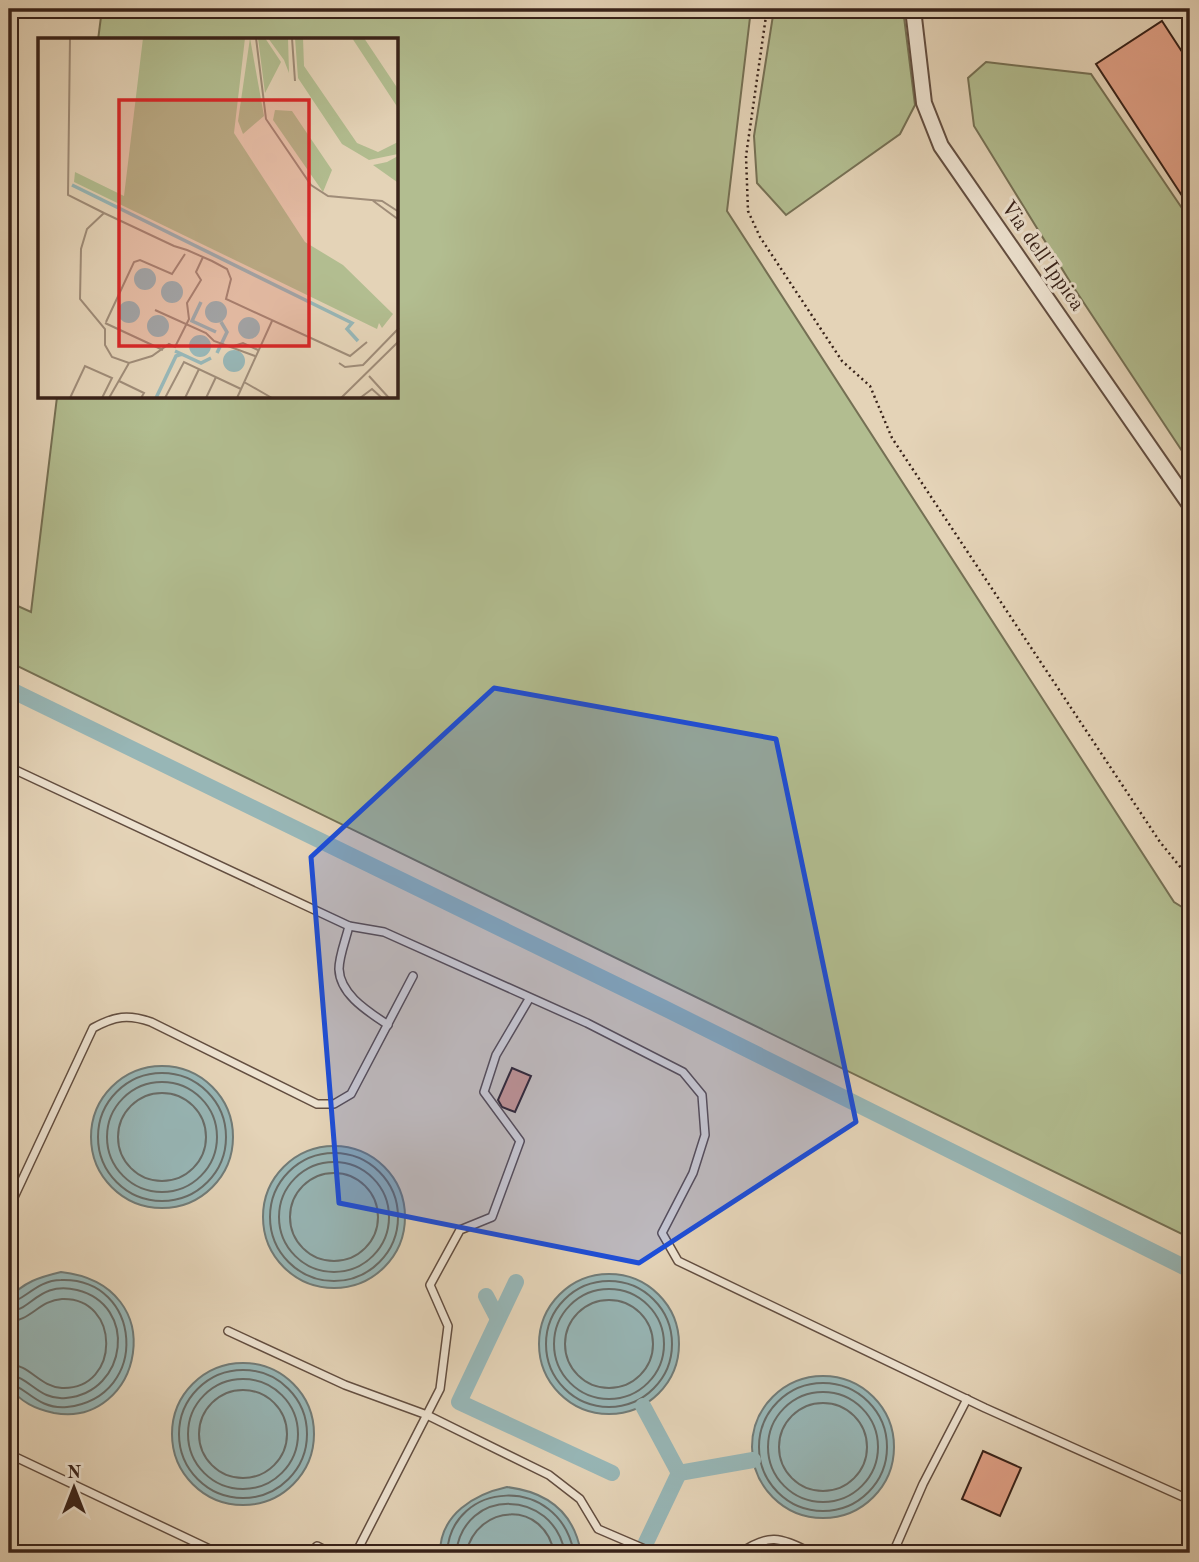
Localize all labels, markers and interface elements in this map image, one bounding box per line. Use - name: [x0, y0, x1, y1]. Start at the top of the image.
- inset map: [38, 38, 399, 399]
- street label: Via dell'Ippica: [996, 197, 1088, 315]
- north arrow: [38, 1454, 108, 1524]
- text: N: [67, 1464, 82, 1483]

